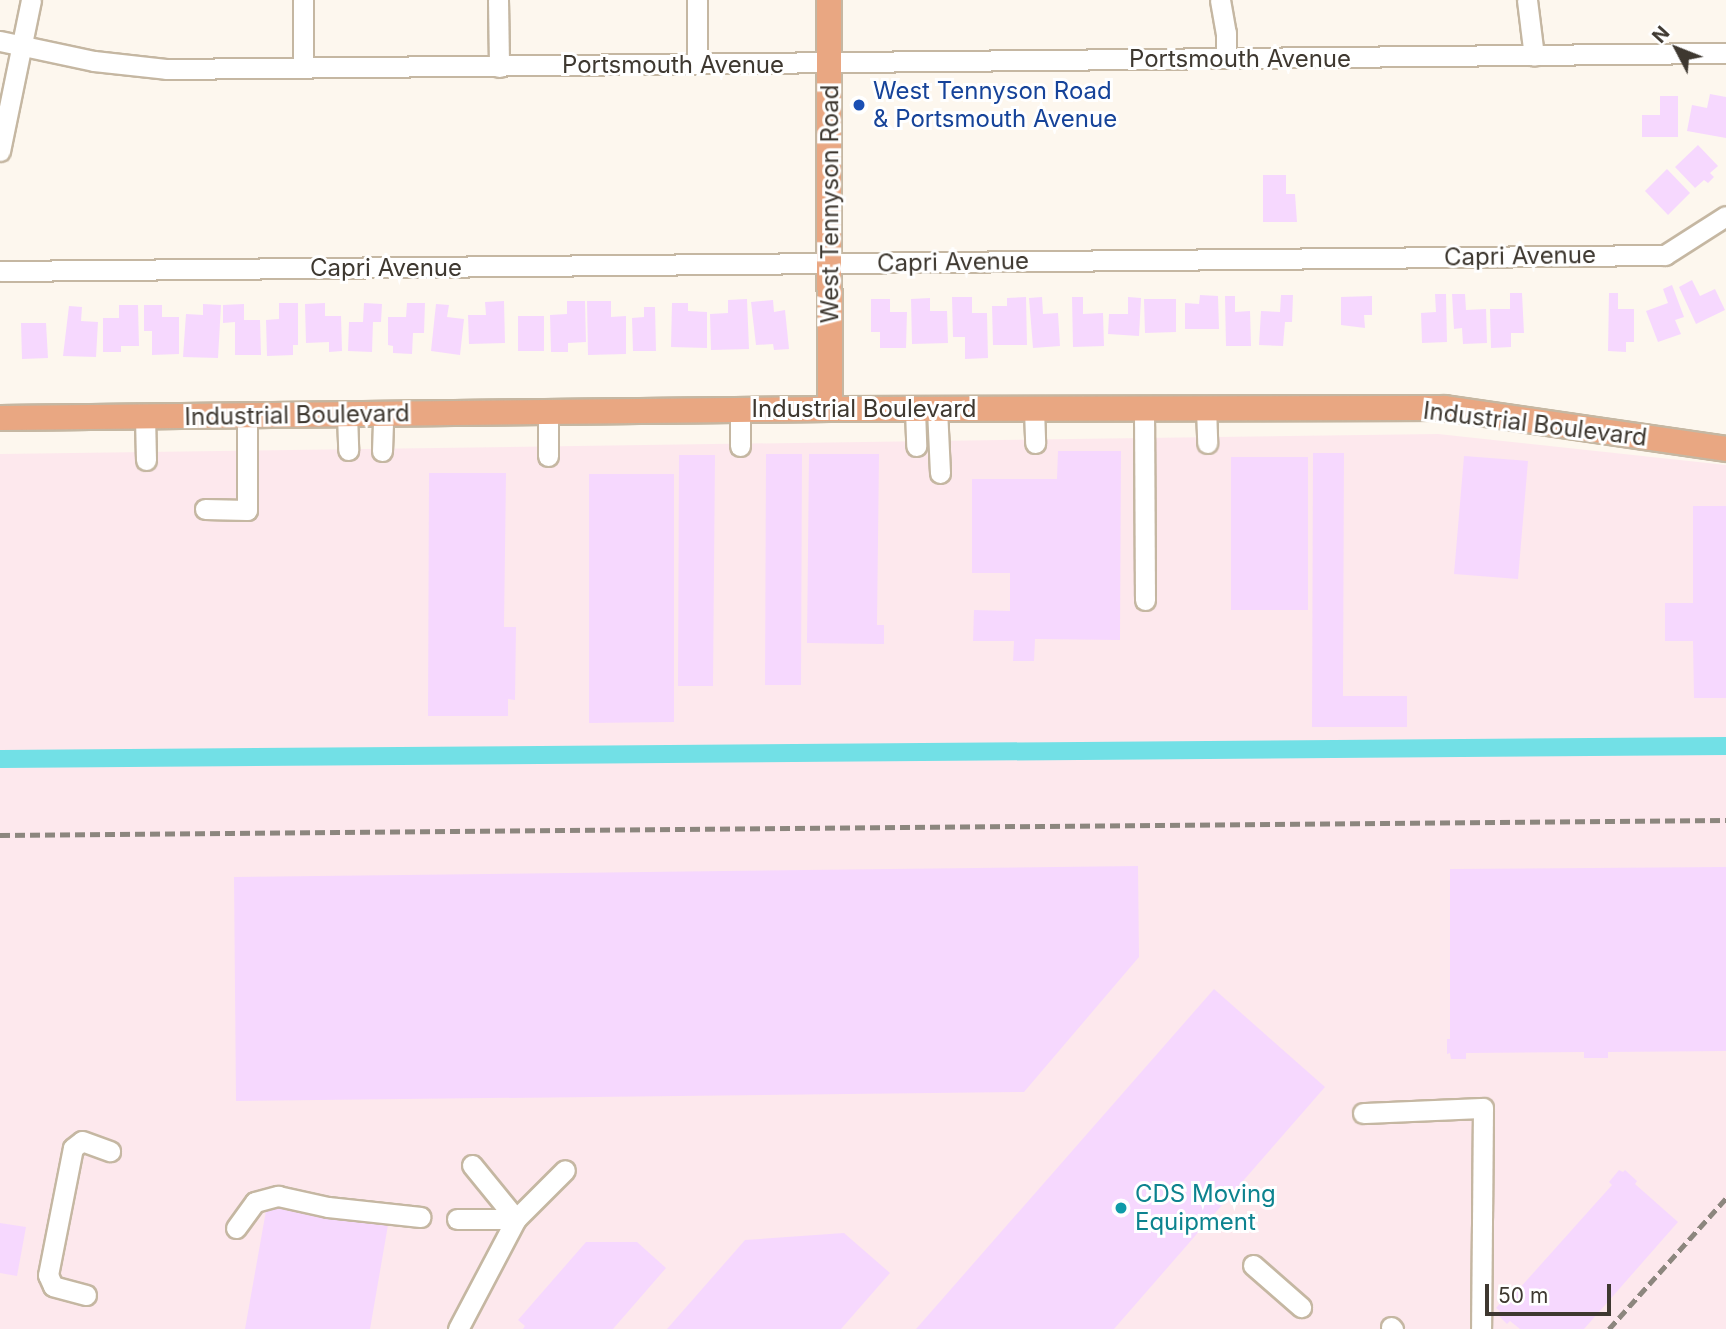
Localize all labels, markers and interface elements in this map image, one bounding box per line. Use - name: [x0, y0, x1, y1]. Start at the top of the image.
- north arrow: [1642, 14, 1712, 84]
- text: N: [1648, 22, 1674, 48]
- street label: Portsmouth Avenue: [1129, 45, 1351, 73]
- street label: Portsmouth Avenue: [562, 51, 784, 79]
- place label: West Tennyson Road & Portsmouth Avenue: [873, 77, 1117, 133]
- street label: West Tennyson Road: [816, 85, 844, 323]
- marker: West Tennyson Road & Portsmouth Avenue: [851, 97, 867, 113]
- street label: Capri Avenue: [1444, 240, 1596, 272]
- street label: Capri Avenue: [877, 246, 1029, 278]
- street label: Capri Avenue: [310, 254, 462, 282]
- street label: Industrial Boulevard: [751, 395, 977, 423]
- street label: Industrial Boulevard: [1422, 396, 1648, 452]
- street label: Industrial Boulevard: [184, 399, 410, 431]
- place label: CDS Moving Equipment: [1135, 1180, 1276, 1236]
- marker: CDS Moving Equipment: [1113, 1200, 1129, 1216]
- scale bar: [1488, 1270, 1614, 1314]
- text: 50 m: [1498, 1283, 1548, 1308]

